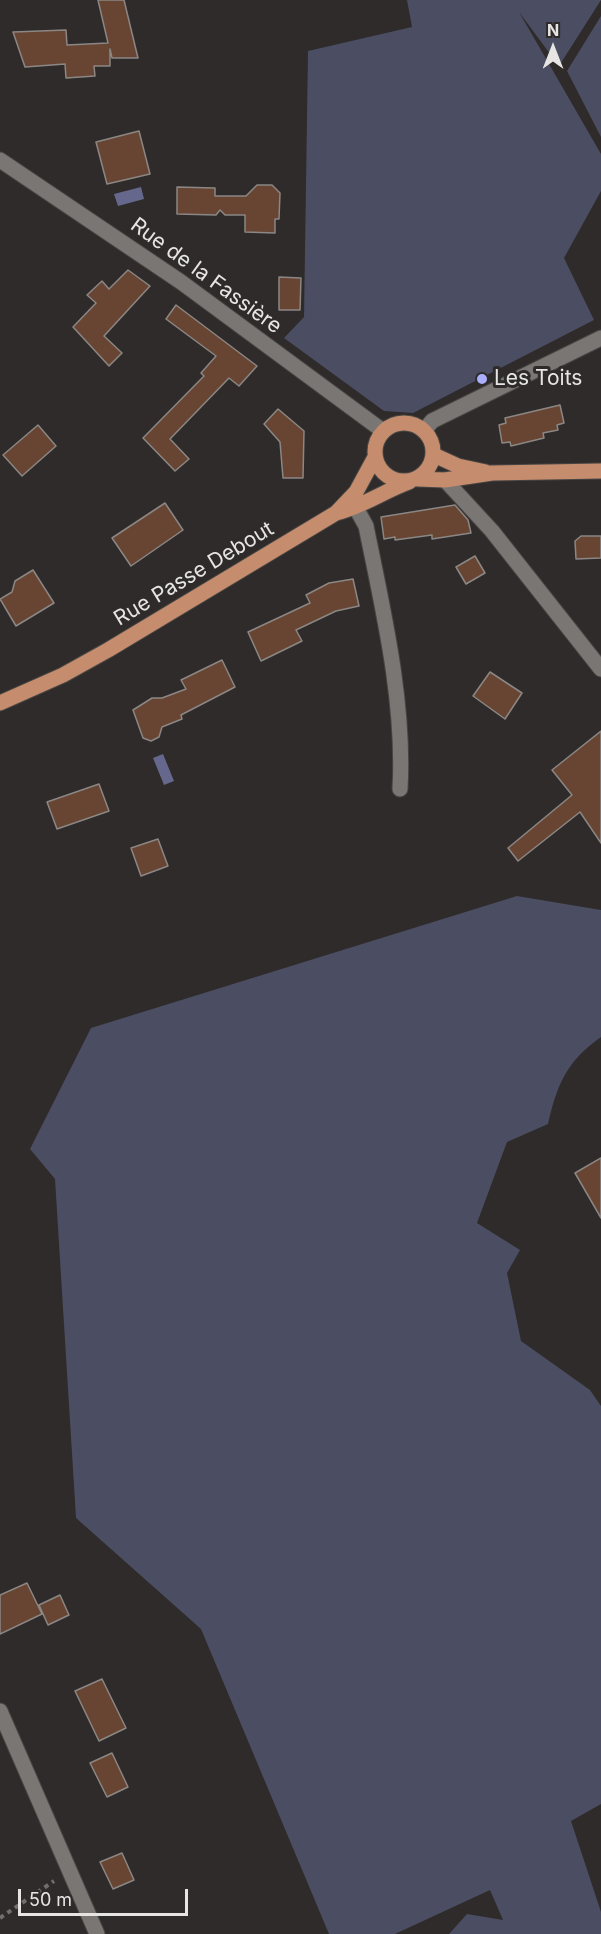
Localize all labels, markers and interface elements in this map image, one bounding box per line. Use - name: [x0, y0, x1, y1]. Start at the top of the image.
- north arrow: [523, 18, 583, 78]
- text: N: [547, 20, 559, 40]
- street label: Rue de la Fassière: [125, 213, 287, 339]
- place label: Les Toits: [494, 366, 582, 392]
- marker: Les Toits: [475, 372, 489, 386]
- street label: Rue Passe Debout: [110, 516, 278, 632]
- scale bar: [21, 1877, 190, 1915]
- text: 50 m: [29, 1889, 72, 1910]

